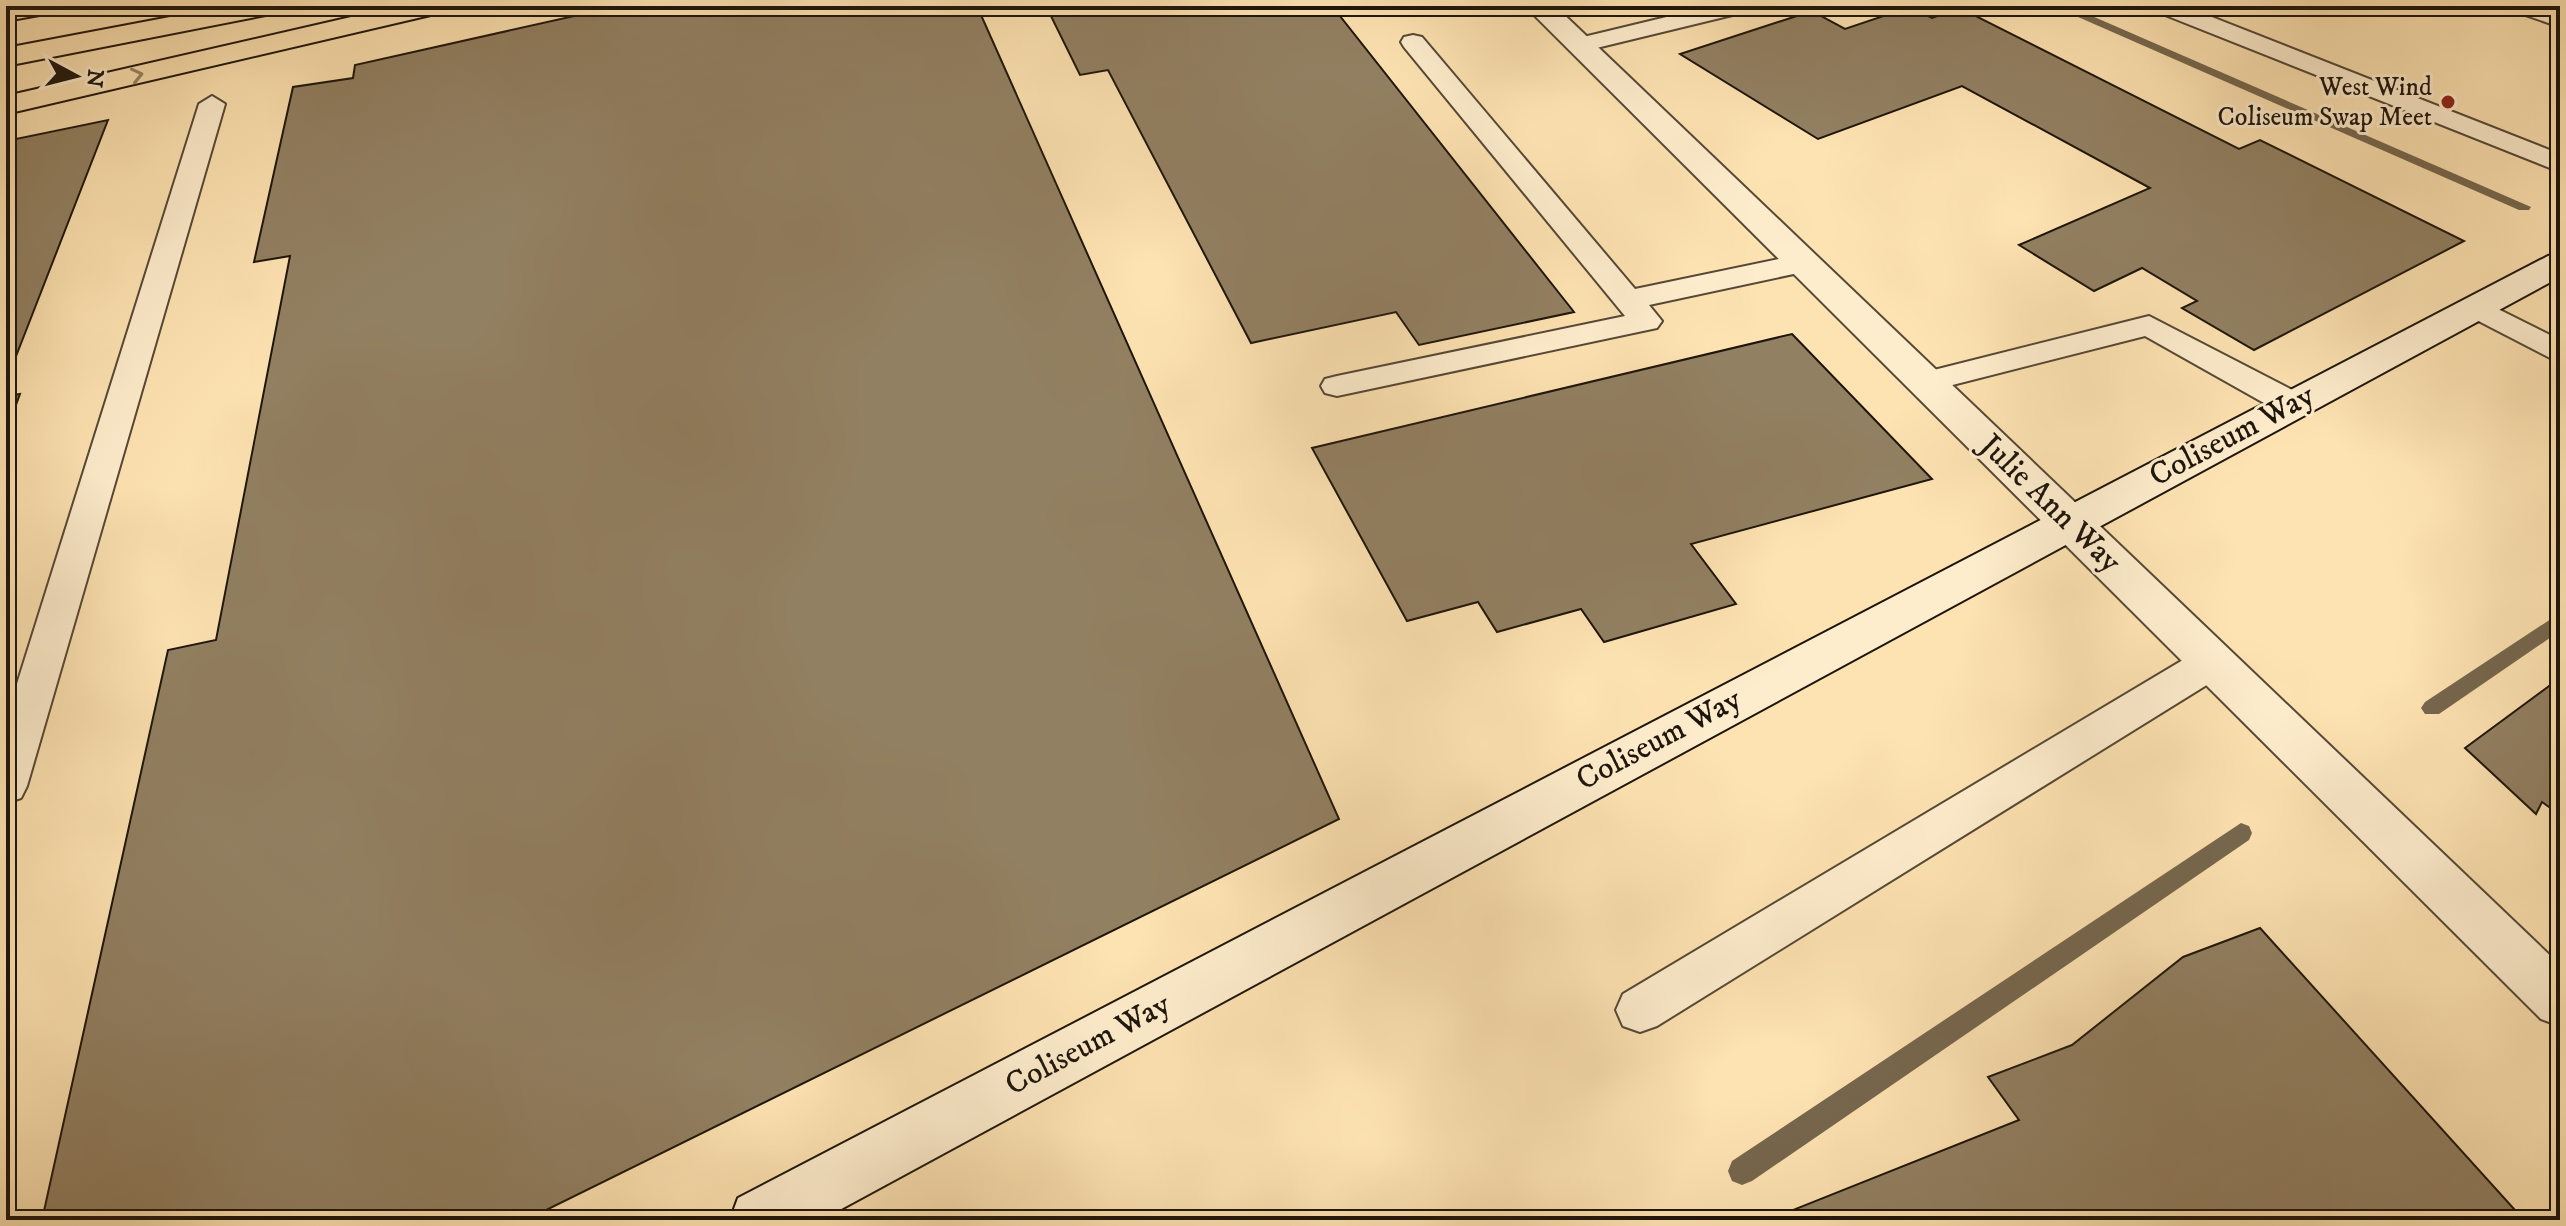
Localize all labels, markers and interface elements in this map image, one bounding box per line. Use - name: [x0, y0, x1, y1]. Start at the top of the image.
- north arrow: [36, 36, 116, 116]
- one-way arrow: [129, 67, 143, 84]
- text: N: [80, 68, 109, 89]
- place label: West Wind Coliseum Swap Meet: [2218, 71, 2432, 134]
- marker: West Wind Coliseum Swap Meet: [2439, 93, 2457, 111]
- street label: Coliseum Way: [2143, 375, 2322, 496]
- street label: Julie Ann Way: [1968, 424, 2130, 582]
- street label: Coliseum Way: [1570, 679, 1749, 800]
- street label: Coliseum Way: [999, 984, 1178, 1105]

